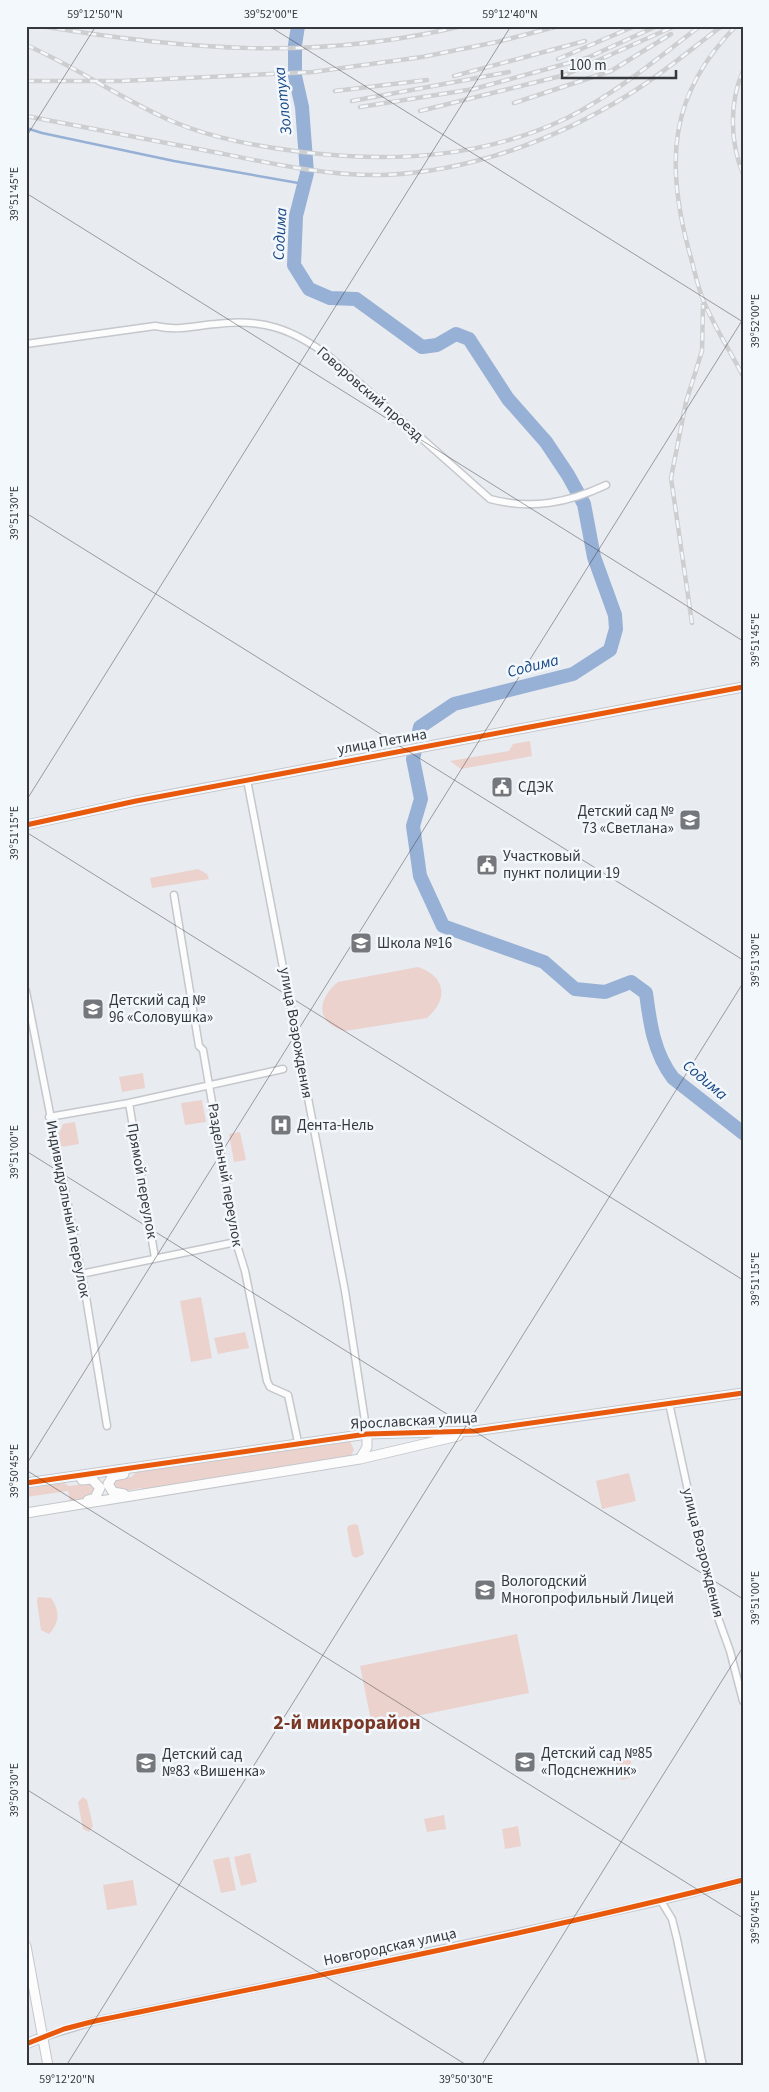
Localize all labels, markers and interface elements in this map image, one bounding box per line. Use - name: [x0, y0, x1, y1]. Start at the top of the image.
- text: 59°12'50"N: [67, 6, 123, 23]
- text: 39°52'00"E: [244, 6, 298, 23]
- text: 59°12'40"N: [482, 6, 538, 23]
- scale bar: [562, 48, 675, 80]
- text: 100 m: [569, 55, 607, 76]
- water label: Золотуха: [268, 65, 298, 136]
- text: 39°51'45"E: [6, 167, 23, 221]
- water label: Содима: [268, 207, 292, 261]
- text: 39°52'00"E: [747, 294, 764, 348]
- street label: Говоровский проезд: [312, 342, 428, 446]
- text: 39°51'30"E: [6, 486, 23, 540]
- text: 39°51'45"E: [747, 613, 764, 667]
- water label: Содима: [505, 649, 562, 683]
- street label: улица Петина: [336, 724, 428, 760]
- public building icon: СДЭК: [490, 775, 514, 799]
- place label: СДЭК: [518, 777, 554, 798]
- place label: Детский сад № 73 «Светлана»: [577, 801, 674, 839]
- text: 39°51'15"E: [6, 806, 23, 860]
- school or university icon: Детский сад № 73 «Светлана»: [678, 808, 702, 832]
- place label: Участковый пункт полиции 19: [503, 846, 620, 884]
- public building icon: Участковый пункт полиции 19: [475, 853, 499, 877]
- school or university icon: Школа №16: [349, 931, 373, 955]
- place label: Школа №16: [377, 933, 452, 954]
- text: 39°51'30"E: [747, 933, 764, 987]
- street label: улица Возрождения: [274, 966, 318, 1100]
- place label: Детский сад № 96 «Соловушка»: [109, 990, 213, 1028]
- school or university icon: Детский сад № 96 «Соловушка»: [81, 997, 105, 1021]
- water label: Содима: [678, 1055, 733, 1106]
- street label: Раздельный переулок: [202, 1102, 248, 1249]
- hospital icon: Дента-Нель: [269, 1113, 293, 1137]
- place label: Дента-Нель: [297, 1115, 374, 1136]
- street label: Индивидуальный переулок: [40, 1118, 96, 1300]
- street label: Прямой переулок: [122, 1122, 163, 1241]
- text: 39°51'00"E: [6, 1125, 23, 1179]
- text: 39°51'15"E: [747, 1252, 764, 1306]
- street label: Ярославская улица: [350, 1407, 478, 1435]
- text: 39°50'45"E: [6, 1444, 23, 1498]
- street label: улица Возрождения: [677, 1486, 729, 1620]
- place label: Вологодский Многопрофильный Лицей: [501, 1571, 674, 1609]
- text: 39°51'00"E: [747, 1571, 764, 1625]
- school or university icon: Вологодский Многопрофильный Лицей: [473, 1578, 497, 1602]
- district label: 2-й микрорайон: [273, 1709, 421, 1737]
- place label: Детский сад №85 «Подснежник»: [541, 1743, 652, 1781]
- place label: Детский сад №83 «Вишенка»: [162, 1744, 265, 1782]
- school or university icon: Детский сад №85 «Подснежник»: [513, 1750, 537, 1774]
- school or university icon: Детский сад №83 «Вишенка»: [134, 1751, 158, 1775]
- text: 39°50'30"E: [6, 1763, 23, 1817]
- text: 39°50'45"E: [747, 1890, 764, 1944]
- street label: Новгородская улица: [322, 1923, 458, 1971]
- text: 59°12'20"N: [39, 2071, 95, 2088]
- text: 39°50'30"E: [439, 2071, 493, 2088]

